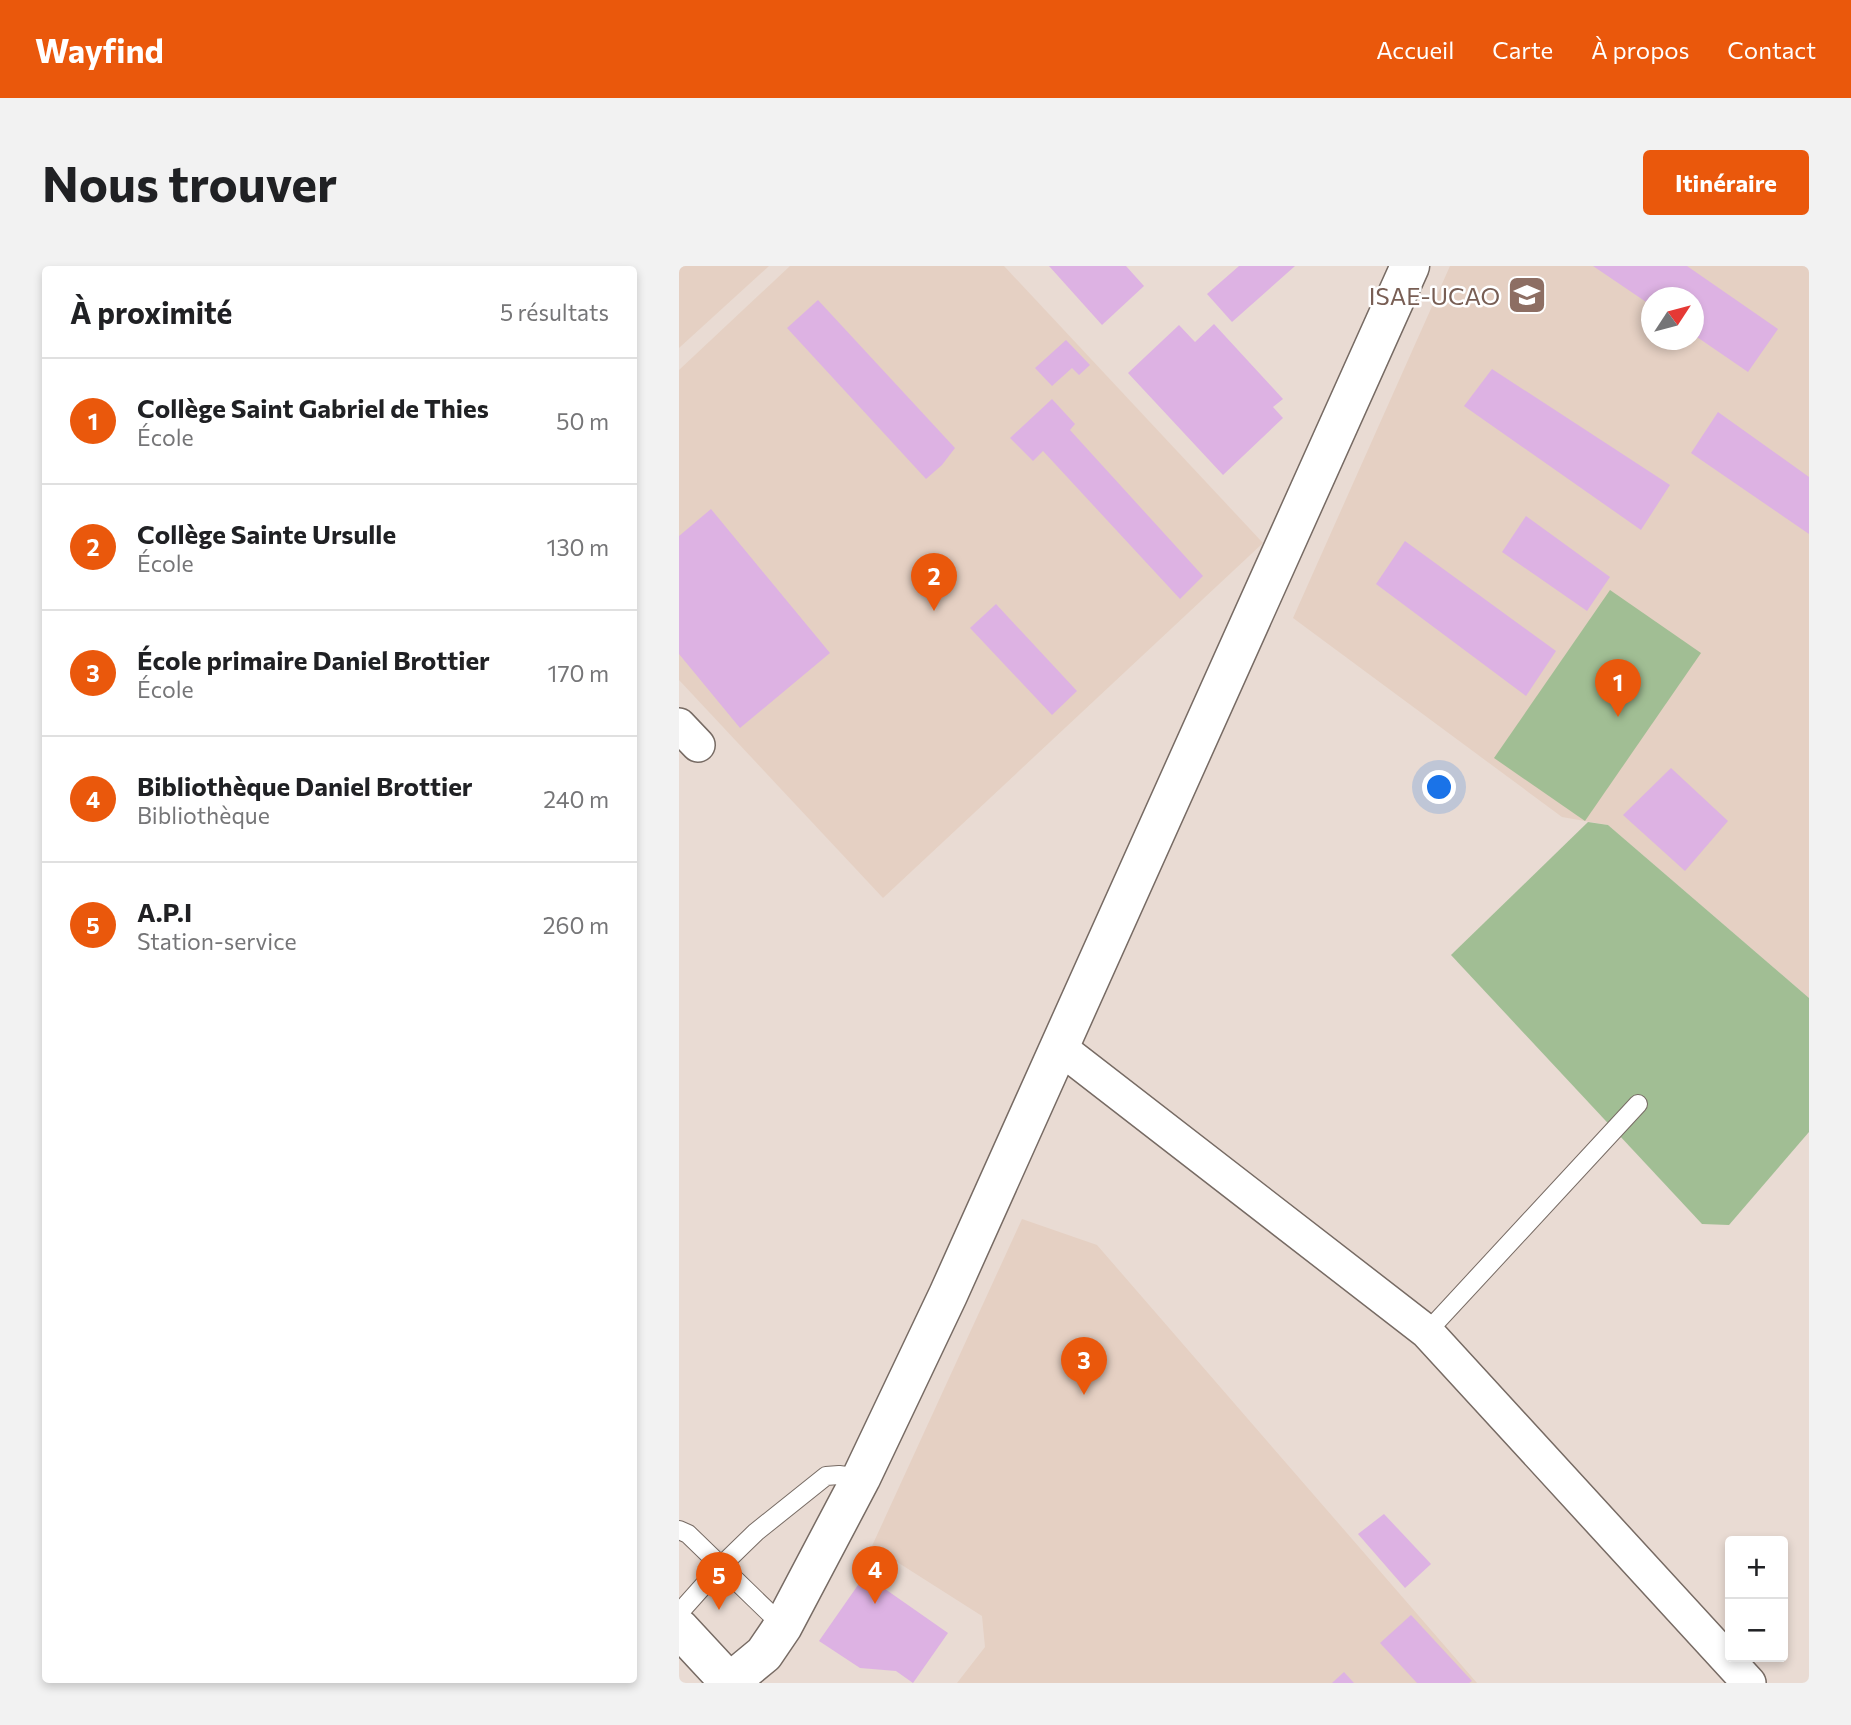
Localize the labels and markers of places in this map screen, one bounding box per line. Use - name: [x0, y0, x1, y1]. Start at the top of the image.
- school or university icon: ISAE-UCAO: [1506, 274, 1548, 316]
- place label: ISAE-UCAO: [1369, 281, 1500, 310]
- pin: 2: [911, 553, 957, 611]
- pin: 1: [1595, 659, 1641, 717]
- pin: 3: [1061, 1337, 1107, 1395]
- pin: 4: [852, 1546, 898, 1604]
- pin: 5: [696, 1552, 742, 1610]

